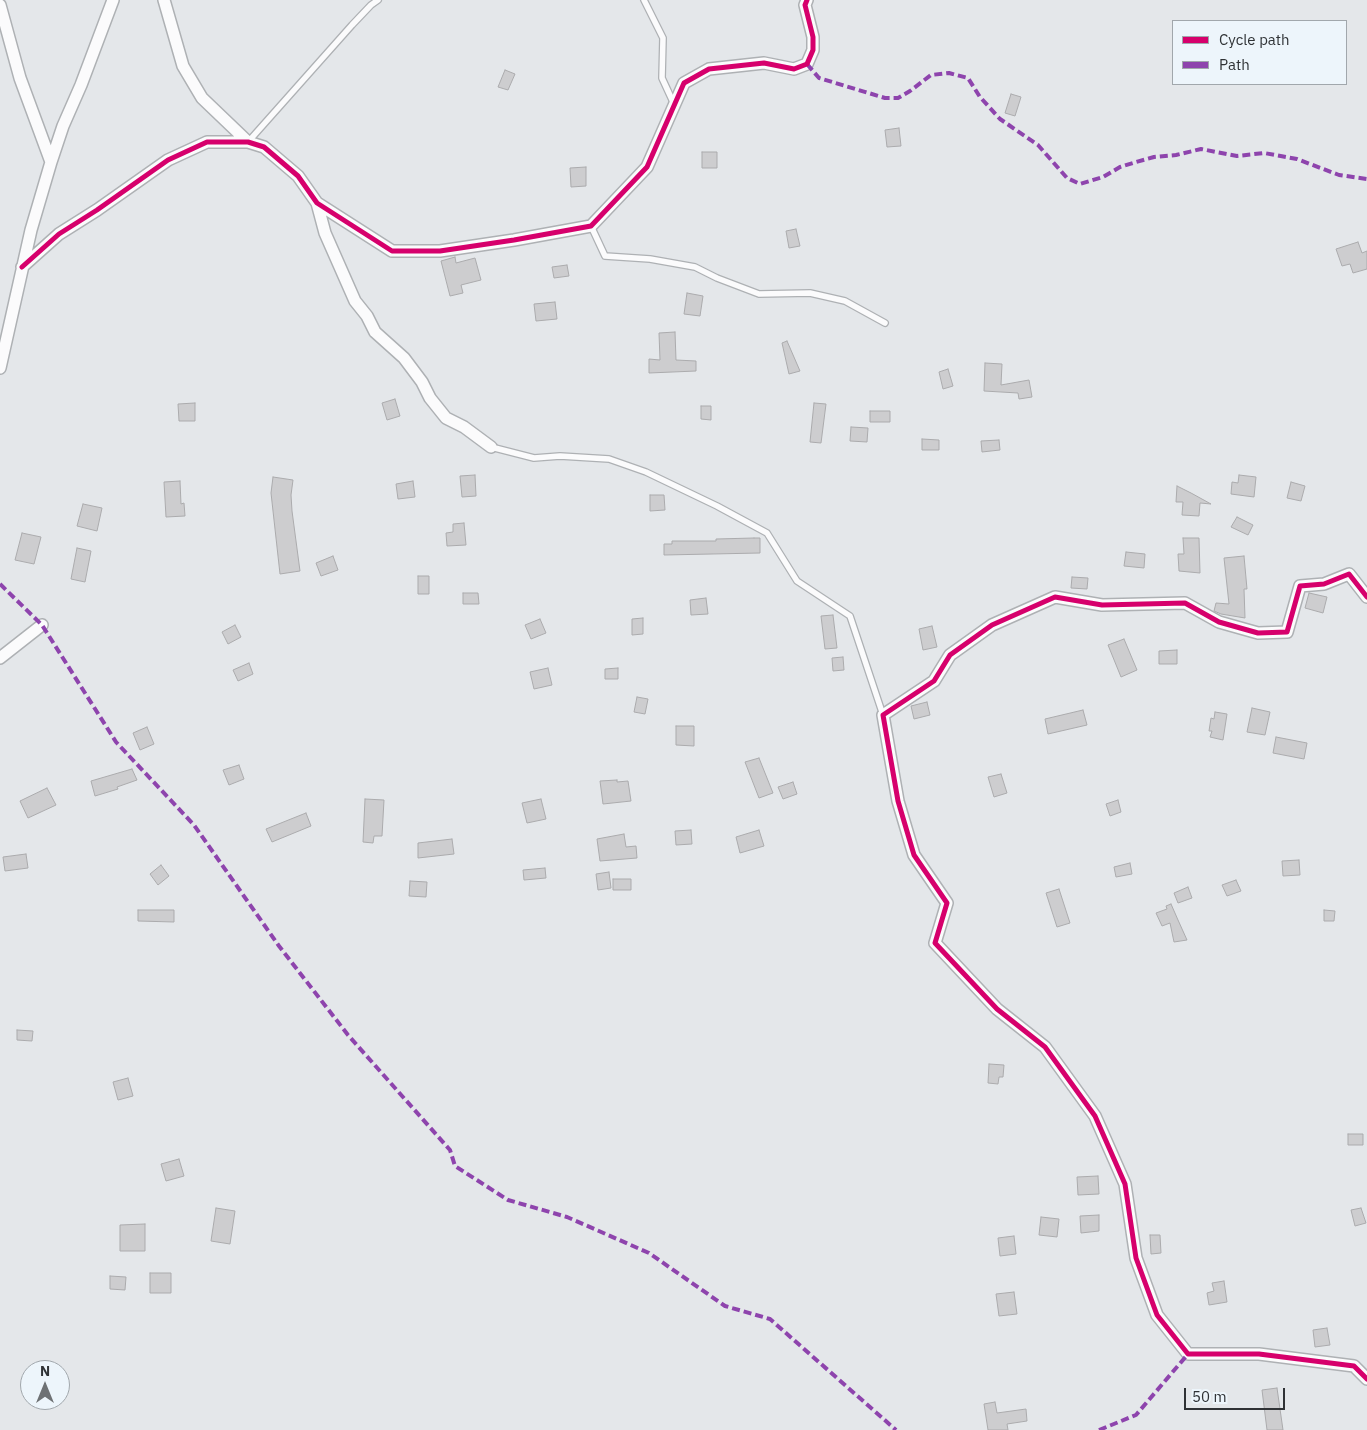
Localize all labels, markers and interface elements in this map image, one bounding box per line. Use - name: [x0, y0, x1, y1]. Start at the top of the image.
- legend: [1172, 20, 1347, 85]
- text: Cycle path: [1219, 30, 1290, 49]
- text: Path: [1219, 55, 1250, 74]
- north arrow: [20, 1360, 70, 1410]
- text: N: [40, 1362, 50, 1380]
- scale bar: [1187, 1378, 1288, 1410]
- text: 50 m: [1192, 1387, 1227, 1406]

